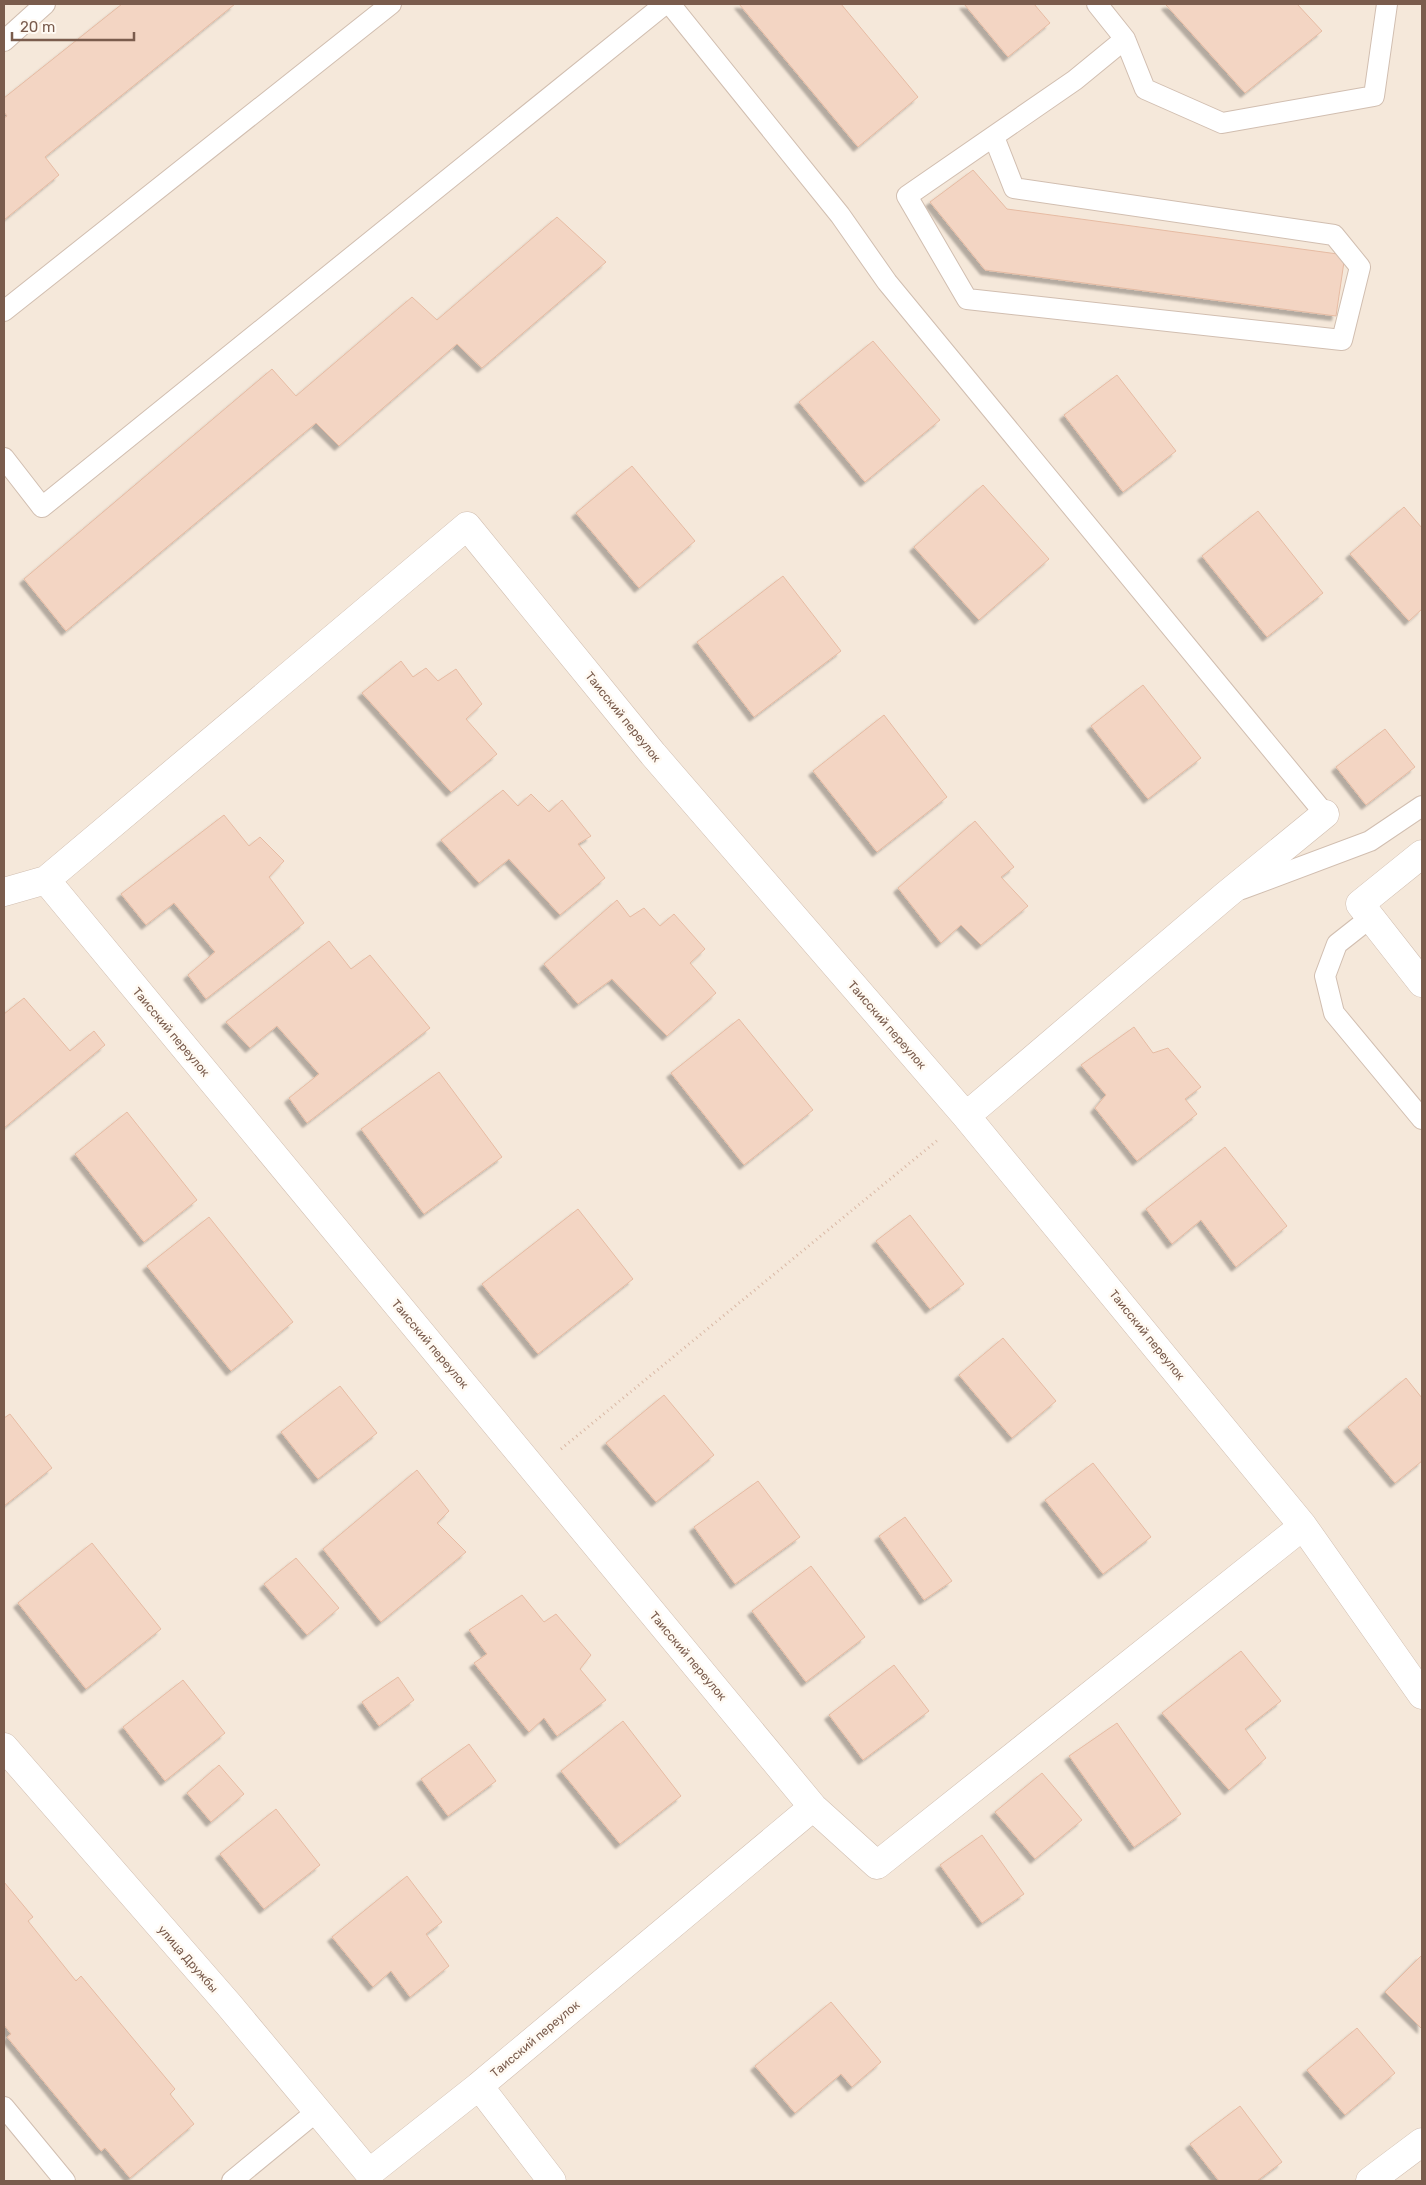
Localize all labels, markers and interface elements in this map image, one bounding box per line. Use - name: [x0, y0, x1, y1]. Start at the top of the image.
- scale bar: [12, 10, 135, 42]
- text: 20 m: [20, 18, 55, 36]
- street label: Таисский переулок: [582, 669, 664, 765]
- street label: Таисский переулок: [845, 978, 929, 1072]
- street label: Таисский переулок: [130, 985, 213, 1080]
- street label: Таисский переулок: [1106, 1287, 1188, 1383]
- street label: Таисский переулок: [389, 1297, 472, 1392]
- street label: Таисский переулок: [647, 1609, 730, 1704]
- street label: улица Дружбы: [155, 1923, 221, 1995]
- street label: Таисский переулок: [488, 1997, 583, 2080]

